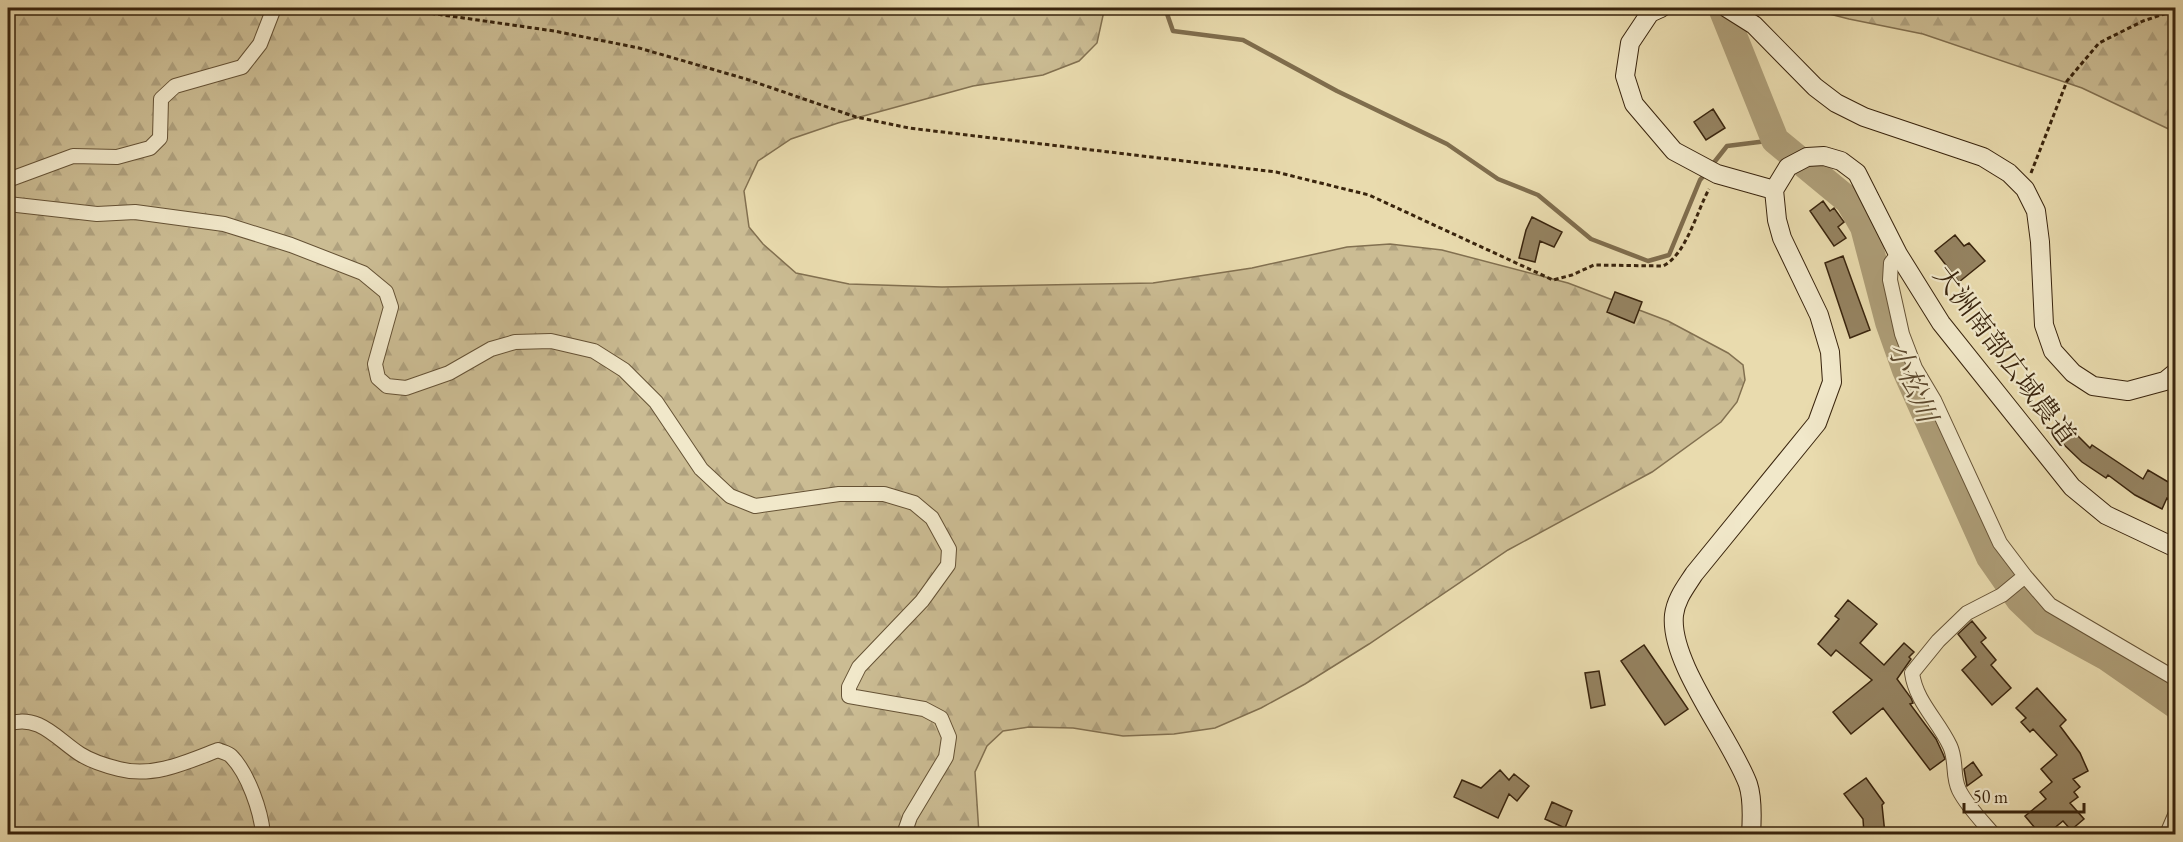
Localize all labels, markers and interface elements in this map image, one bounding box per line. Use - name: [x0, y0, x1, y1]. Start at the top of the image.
- street label: 大洲南部広域農道: [1926, 258, 2084, 452]
- water label: 小松川: [1880, 336, 1947, 430]
- scale bar: [1964, 776, 2084, 814]
- text: 50 m: [1973, 785, 2008, 808]

